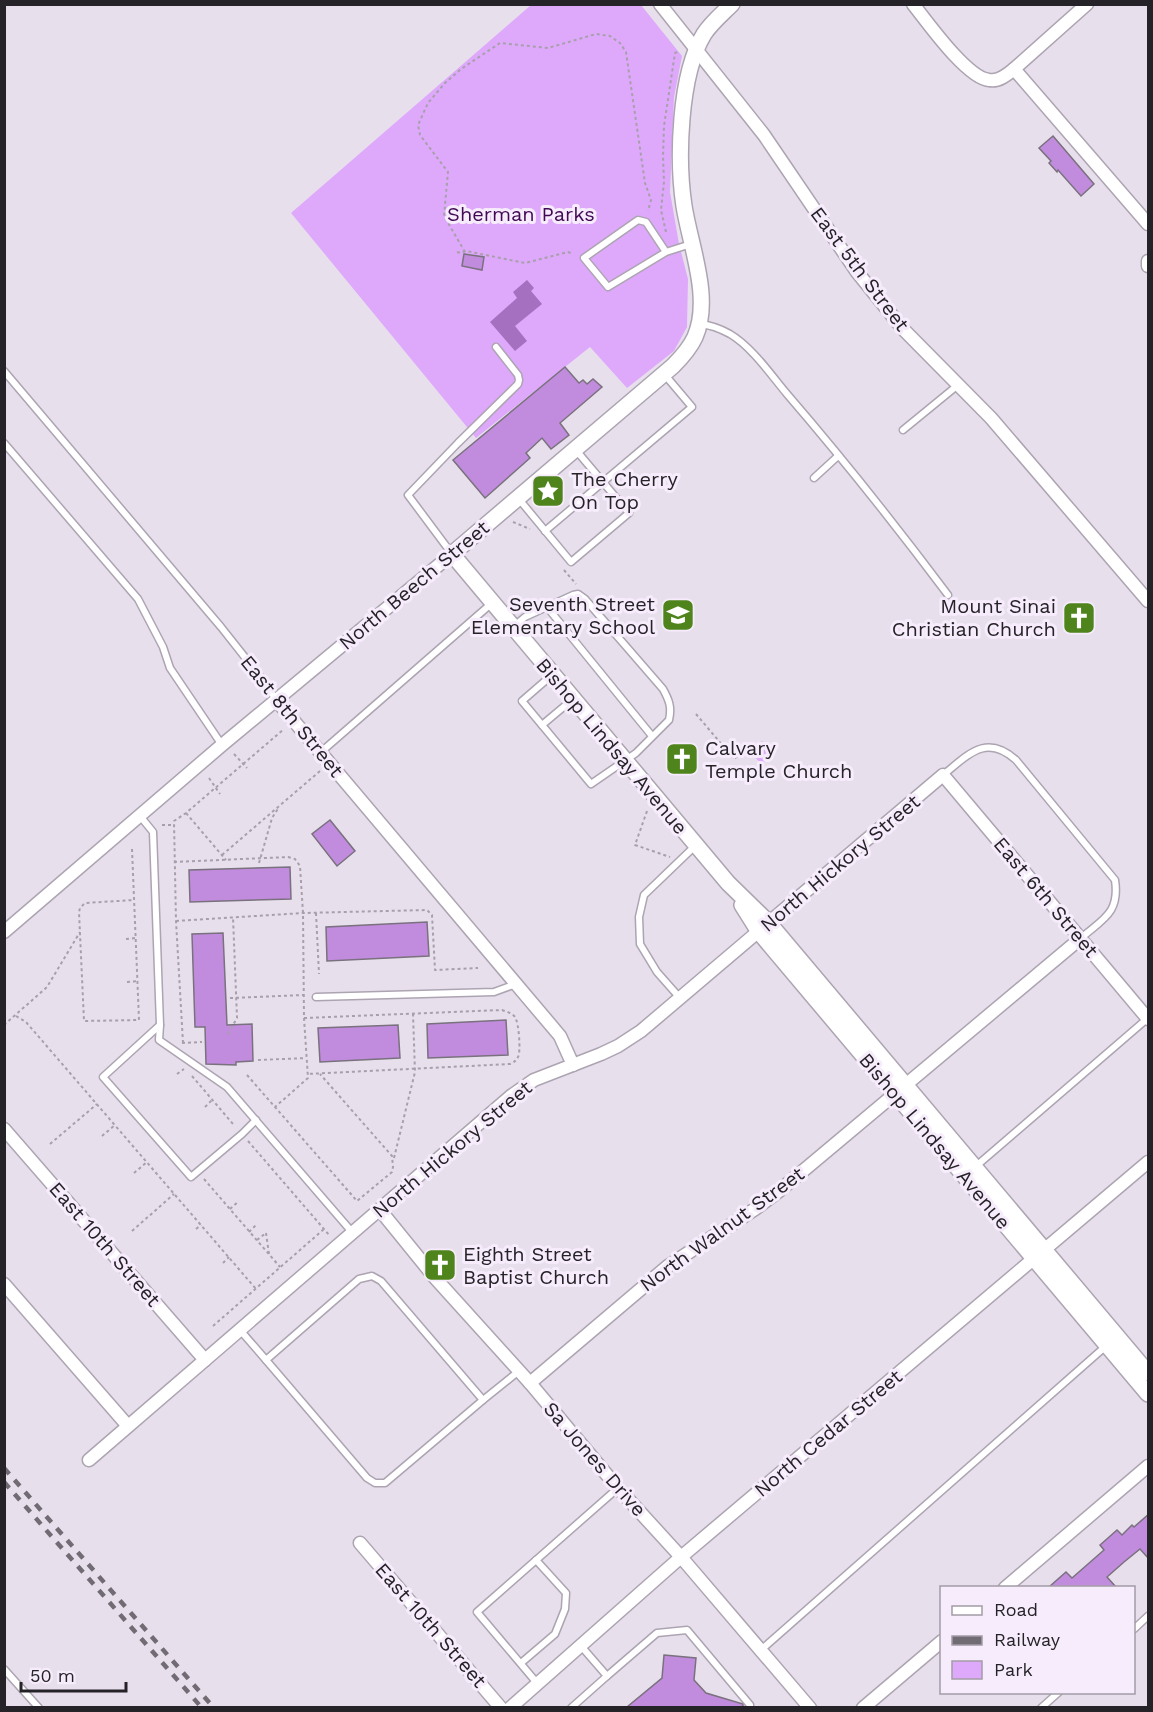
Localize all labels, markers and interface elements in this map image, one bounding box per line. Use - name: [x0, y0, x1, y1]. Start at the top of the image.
- park label: Sherman Parks: [447, 202, 595, 226]
- street label: East 5th Street: [806, 202, 915, 336]
- place label: The Cherry On Top: [571, 467, 678, 514]
- place icon: The Cherry On Top: [530, 473, 566, 509]
- street label: North Beech Street: [334, 515, 494, 655]
- place label: Seventh Street Elementary School: [471, 592, 656, 639]
- place label: Mount Sinai Christian Church: [892, 594, 1056, 641]
- school or university icon: Seventh Street Elementary School: [660, 597, 696, 633]
- church icon: Mount Sinai Christian Church: [1061, 600, 1097, 636]
- street label: East 8th Street: [235, 650, 349, 782]
- street label: Bishop Lindsay Avenue: [531, 653, 693, 839]
- place label: Calvary Temple Church: [705, 736, 852, 783]
- church icon: Calvary Temple Church: [664, 741, 700, 777]
- street label: North Hickory Street: [755, 789, 925, 937]
- street label: East 6th Street: [989, 832, 1104, 963]
- street label: Bishop Lindsay Avenue: [854, 1048, 1016, 1234]
- street label: North Hickory Street: [367, 1075, 537, 1223]
- street label: North Walnut Street: [635, 1161, 809, 1297]
- street label: East 10th Street: [44, 1177, 166, 1312]
- place label: Eighth Street Baptist Church: [463, 1242, 609, 1289]
- church icon: Eighth Street Baptist Church: [422, 1247, 458, 1283]
- street label: North Cedar Street: [749, 1364, 907, 1502]
- street label: Sa Jones Drive: [539, 1397, 651, 1521]
- street label: East 10th Street: [370, 1558, 492, 1693]
- legend: [940, 1586, 1135, 1694]
- text: Road: [994, 1599, 1038, 1620]
- text: Railway: [994, 1629, 1061, 1650]
- scale bar: [21, 1655, 126, 1693]
- text: Park: [994, 1659, 1033, 1680]
- text: 50 m: [30, 1665, 75, 1686]

